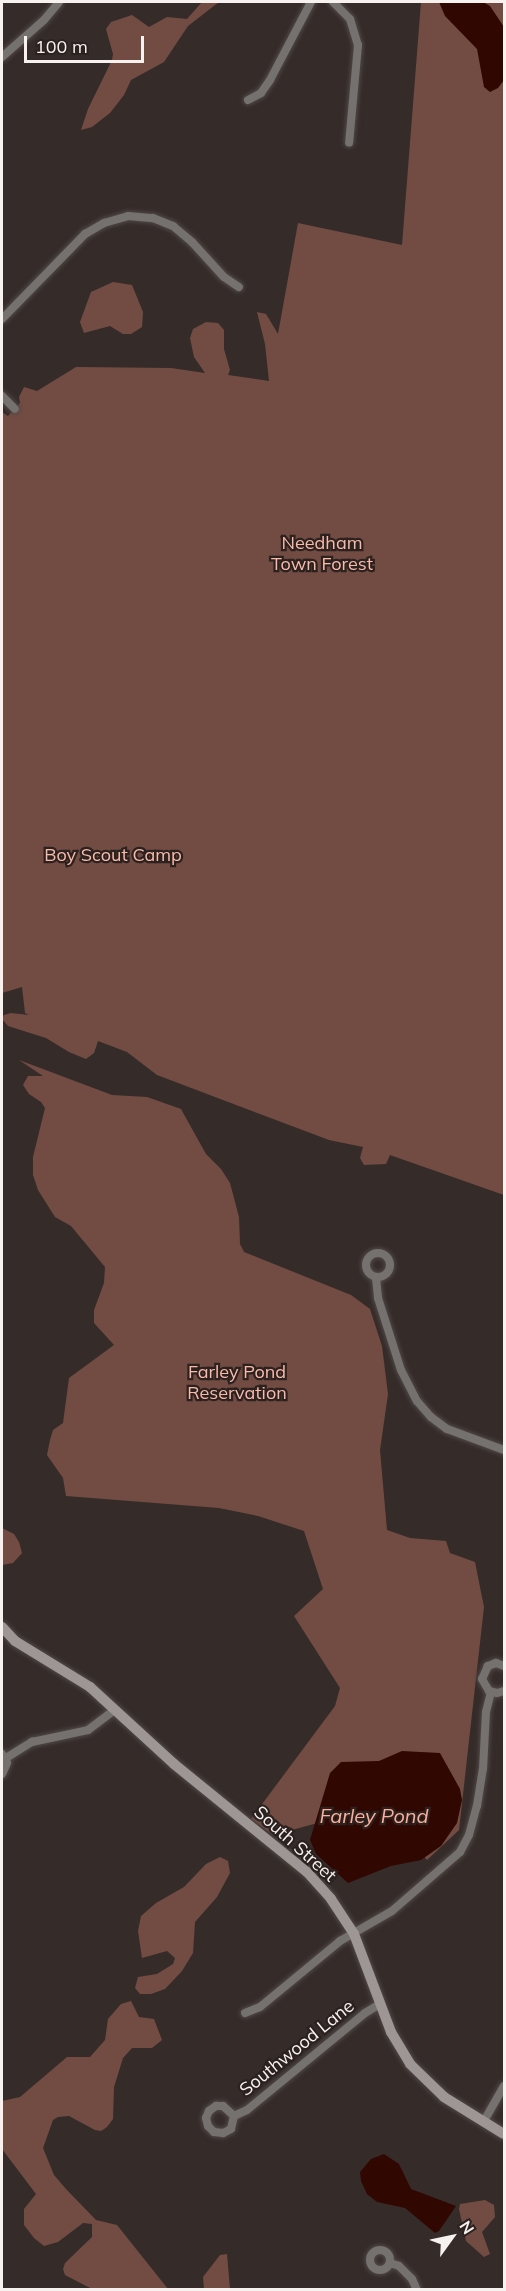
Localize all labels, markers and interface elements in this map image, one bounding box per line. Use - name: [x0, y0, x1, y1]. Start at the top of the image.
- scale bar: [27, 24, 147, 62]
- text: 100 m: [35, 35, 88, 58]
- park label: Needham Town Forest: [271, 533, 373, 576]
- park label: Boy Scout Camp: [44, 844, 182, 866]
- park label: Farley Pond Reservation: [187, 1362, 287, 1404]
- street label: South Street: [249, 1801, 341, 1887]
- water label: Farley Pond: [319, 1803, 429, 1827]
- street label: Southwood Lane: [235, 1995, 359, 2101]
- north arrow: [422, 2207, 482, 2267]
- text: N: [455, 2217, 479, 2238]

